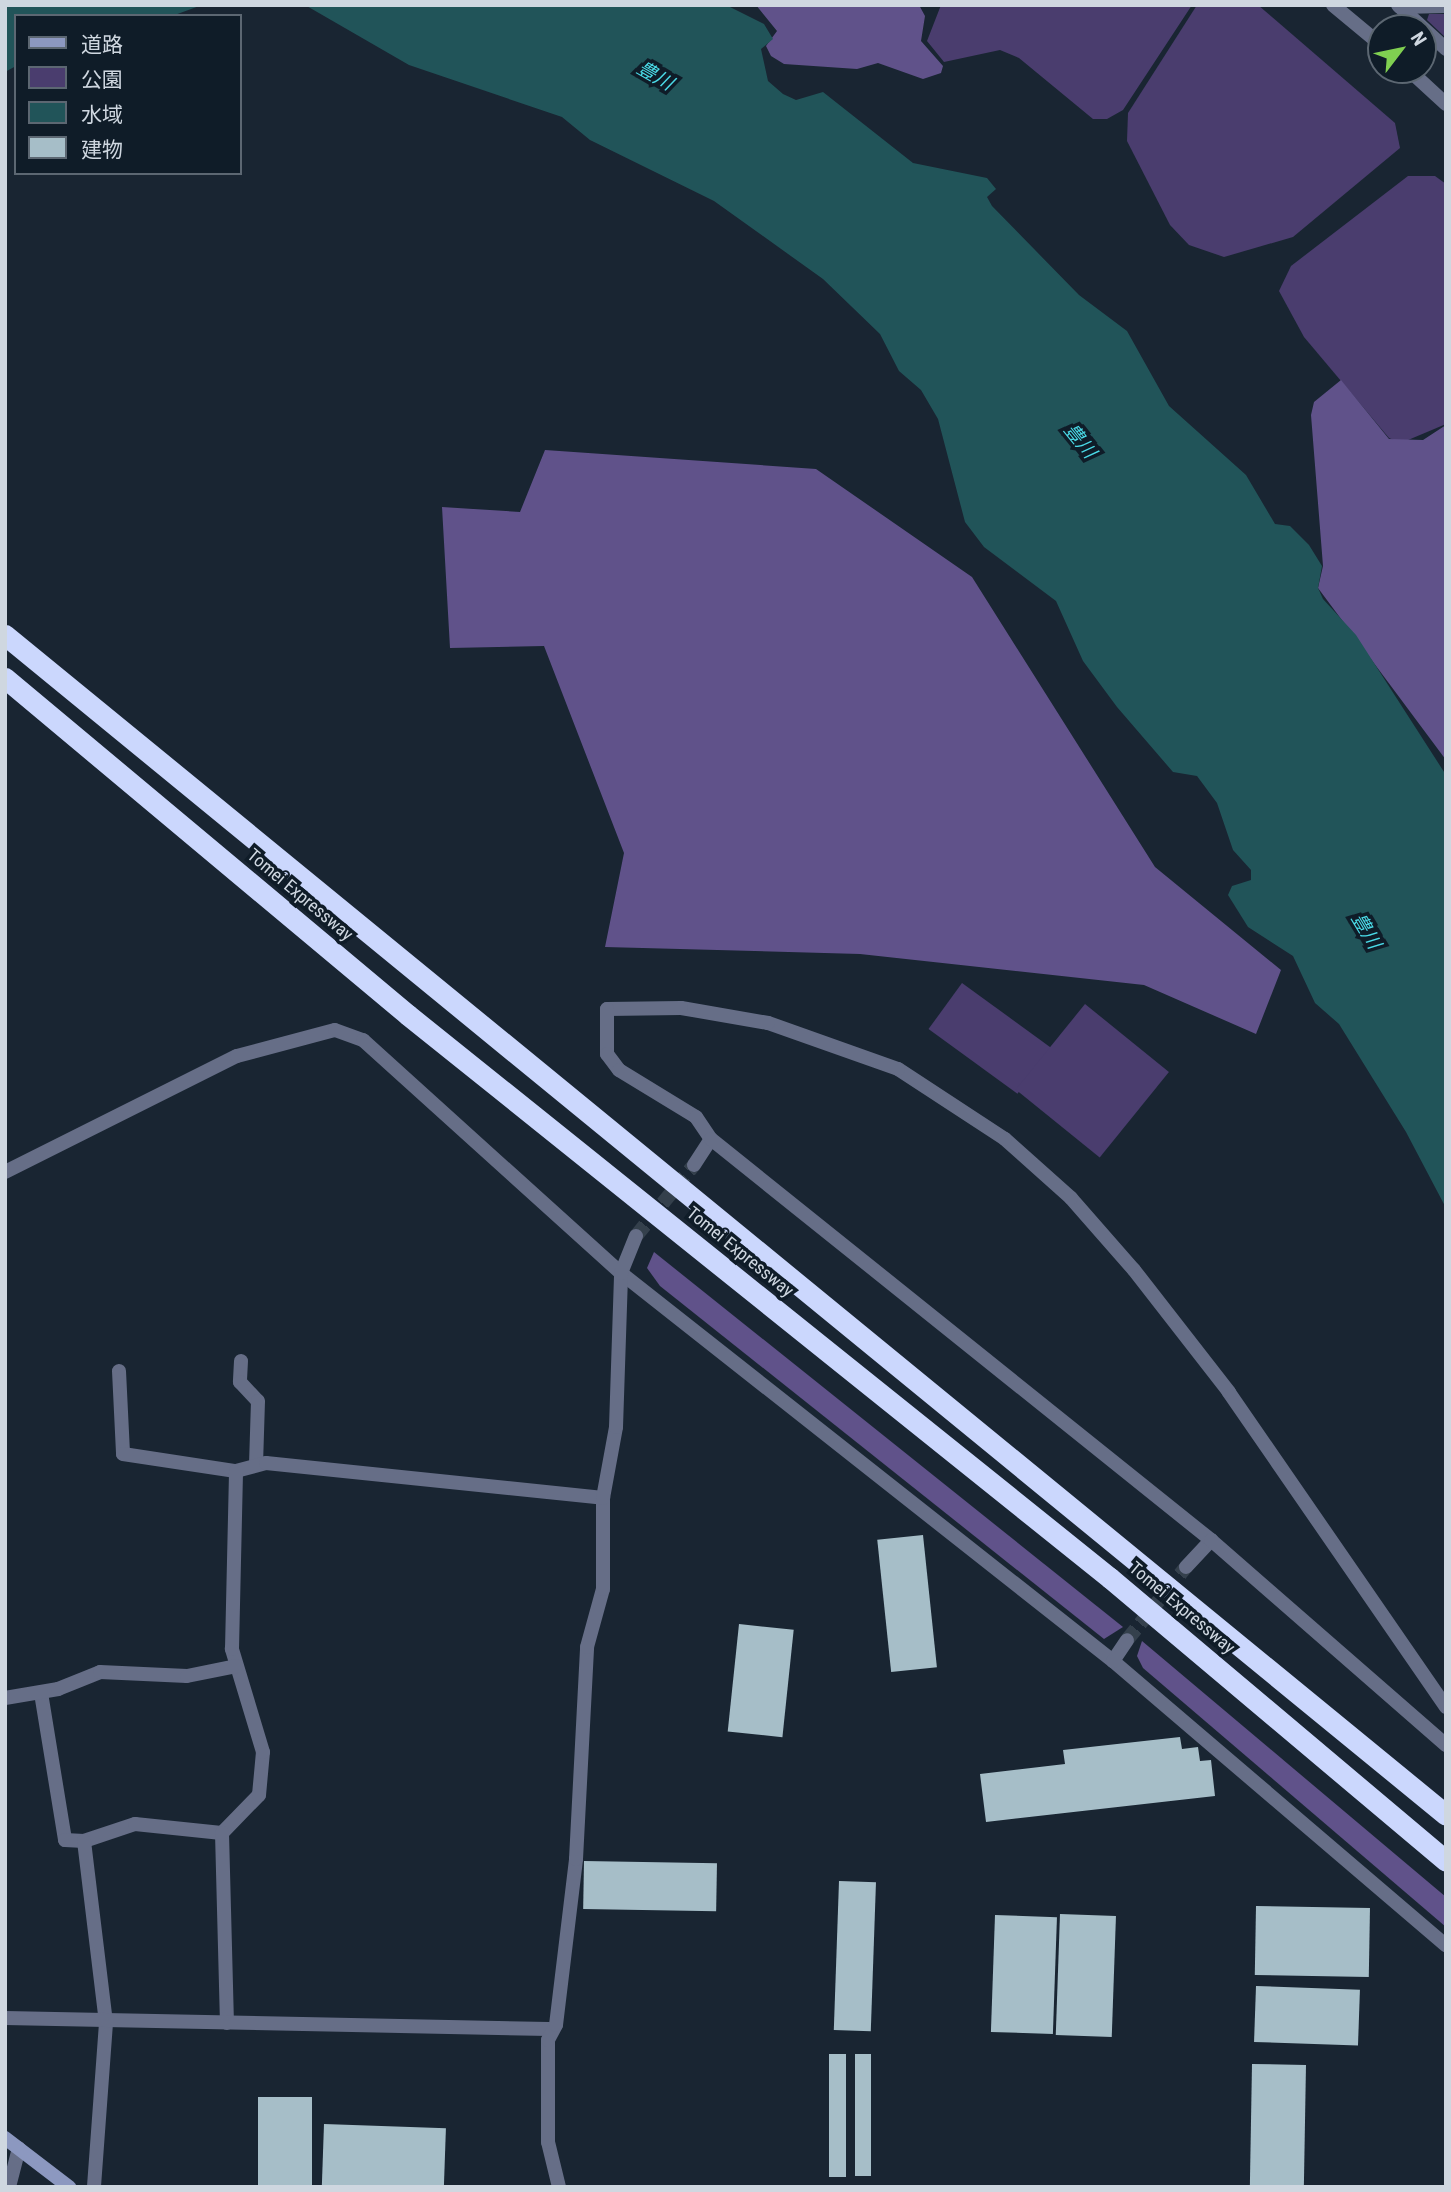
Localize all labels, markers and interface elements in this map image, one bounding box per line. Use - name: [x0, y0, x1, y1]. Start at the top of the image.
- legend: [14, 14, 242, 175]
- north arrow: [1367, 14, 1437, 84]
- text: N: [1406, 28, 1431, 50]
- text: 道路: [81, 33, 123, 57]
- water label: 豊川: [633, 57, 677, 95]
- text: 公園: [81, 68, 123, 92]
- text: 水域: [81, 103, 123, 127]
- text: 建物: [81, 138, 123, 162]
- water label: 豊川: [1059, 419, 1101, 463]
- street label: Tomei Expressway: [243, 845, 357, 945]
- water label: 豊川: [1346, 909, 1386, 953]
- street label: Tomei Expressway: [682, 1202, 798, 1302]
- street label: Tomei Expressway: [1125, 1558, 1239, 1658]

